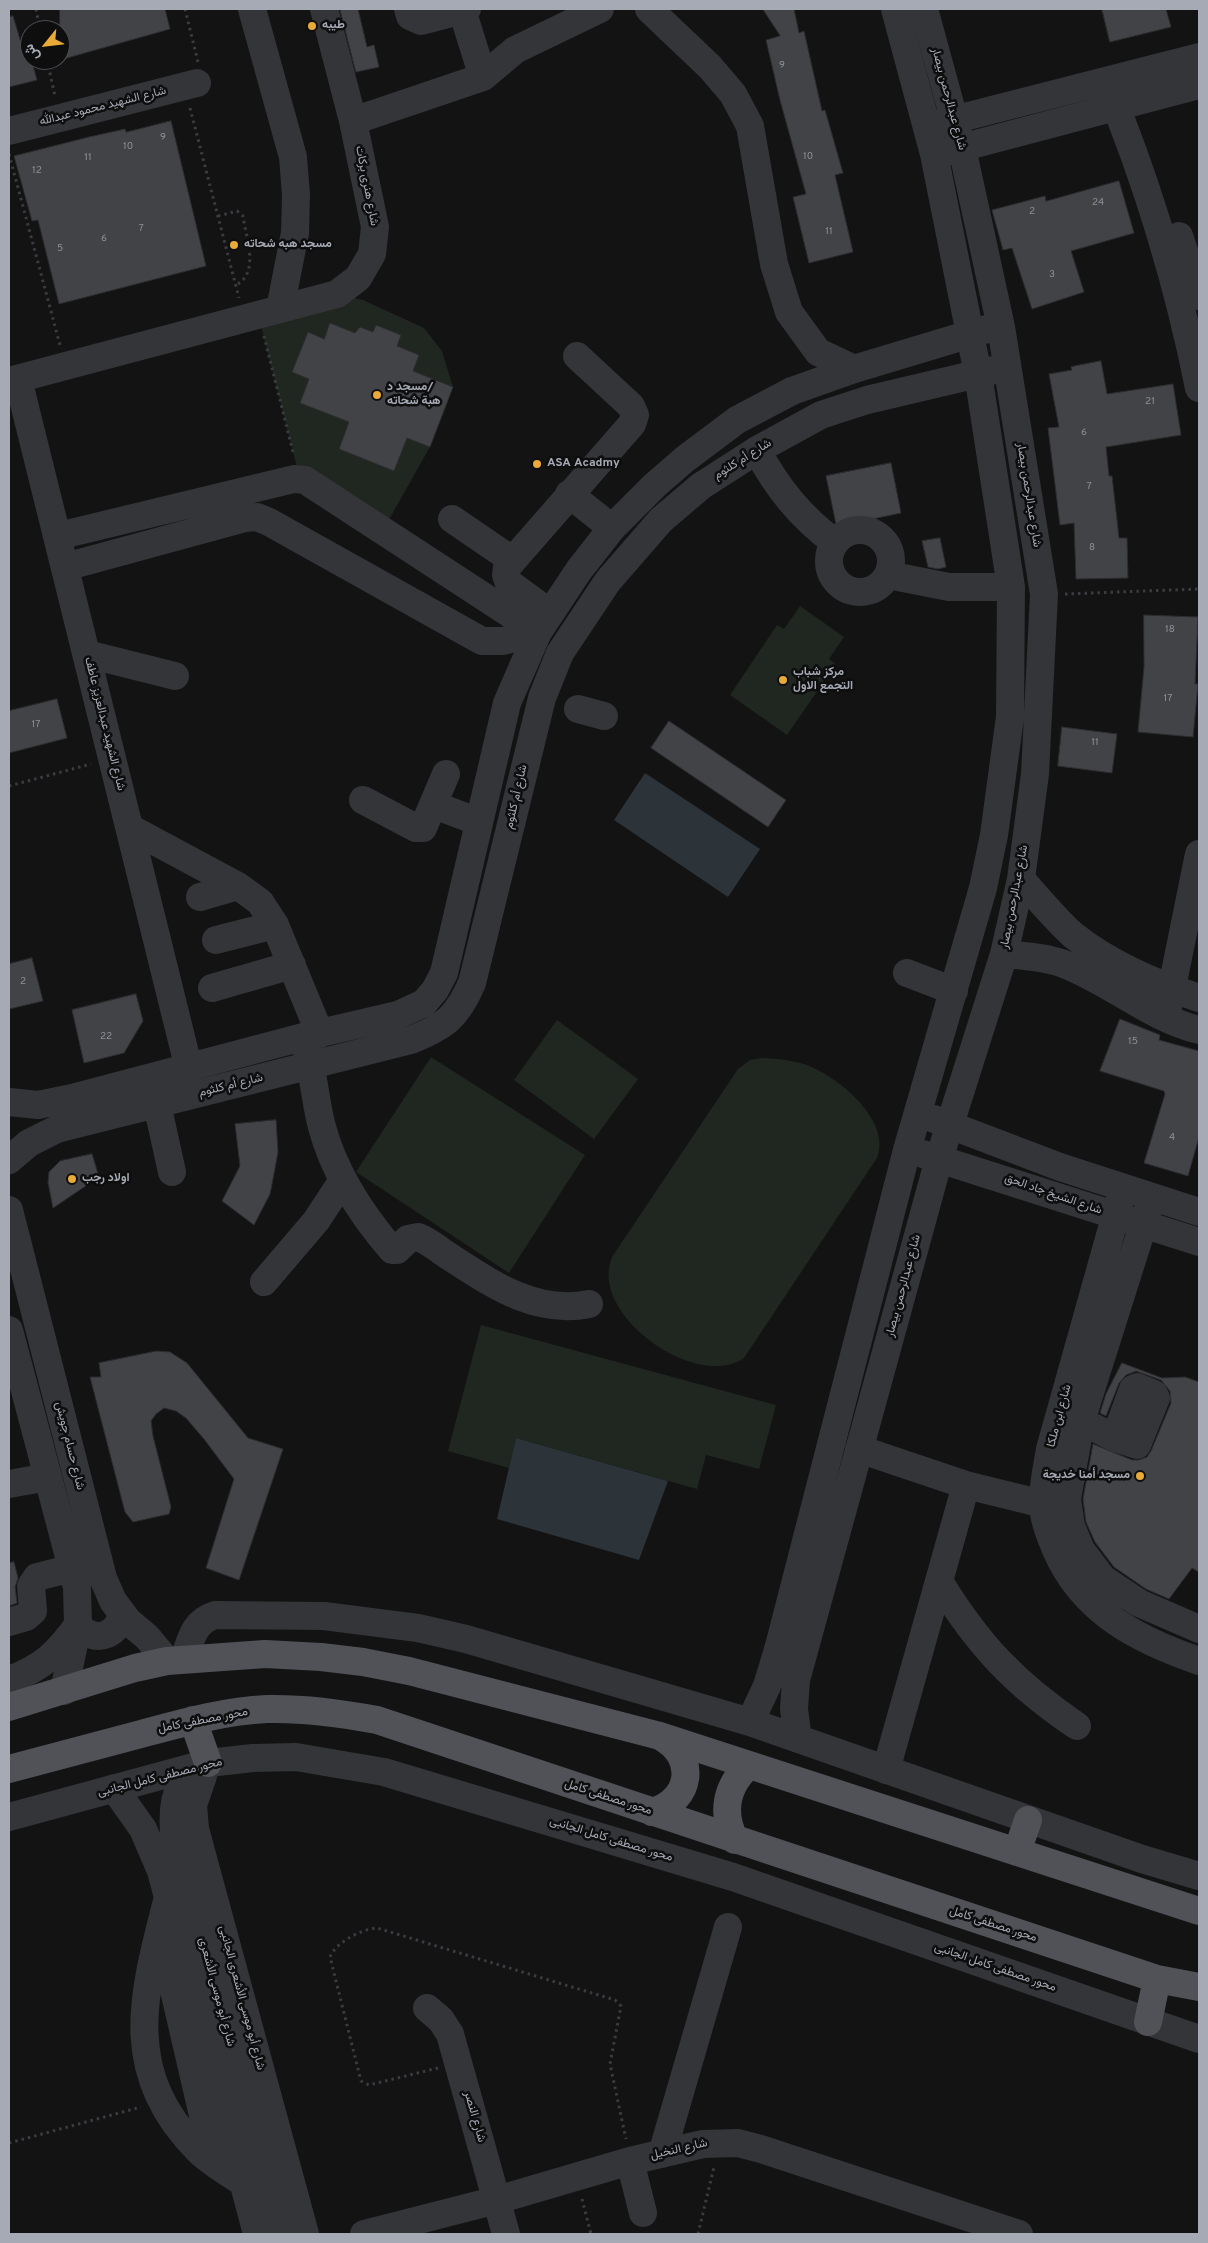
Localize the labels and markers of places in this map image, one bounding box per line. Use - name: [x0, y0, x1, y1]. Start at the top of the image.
- place label: طيبه: [322, 19, 345, 33]
- marker: طيبه: [306, 20, 318, 32]
- place label: مسجد هبه شحاته: [244, 238, 332, 252]
- marker: مسجد هبه شحاته: [228, 239, 240, 251]
- place label: مسجد د/ هبة شحاته: [387, 381, 441, 409]
- marker: مسجد د/ هبة شحاته: [371, 389, 383, 401]
- place label: ASA Acadmy: [547, 457, 620, 471]
- marker: ASA Acadmy: [531, 458, 543, 470]
- place label: مركز شباب التجمع الاول: [793, 666, 853, 694]
- marker: مركز شباب التجمع الاول: [777, 674, 789, 686]
- place label: اولاد رجب: [82, 1172, 130, 1186]
- marker: اولاد رجب: [66, 1173, 78, 1185]
- place label: مسجد أمنا خديجة: [1043, 1469, 1130, 1483]
- marker: مسجد أمنا خديجة: [1134, 1470, 1146, 1482]

